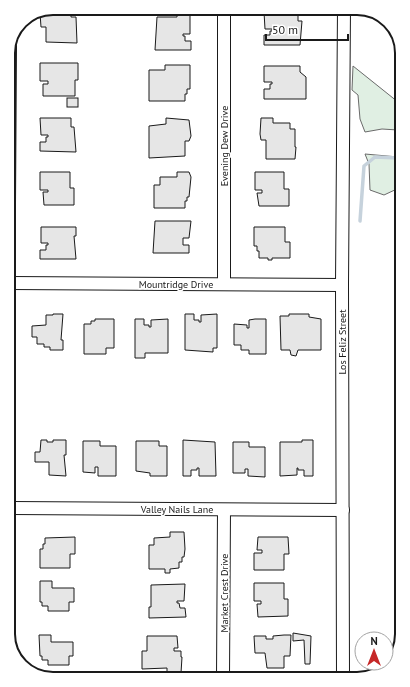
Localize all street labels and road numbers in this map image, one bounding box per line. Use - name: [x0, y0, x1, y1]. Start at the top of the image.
- street label: Evening Dew Drive: [218, 106, 231, 186]
- street label: Mountridge Drive: [139, 278, 213, 291]
- street label: Los Feliz Street: [336, 309, 349, 375]
- street label: Valley Nails Lane: [140, 503, 213, 516]
- street label: Market Crest Drive: [218, 554, 231, 632]

